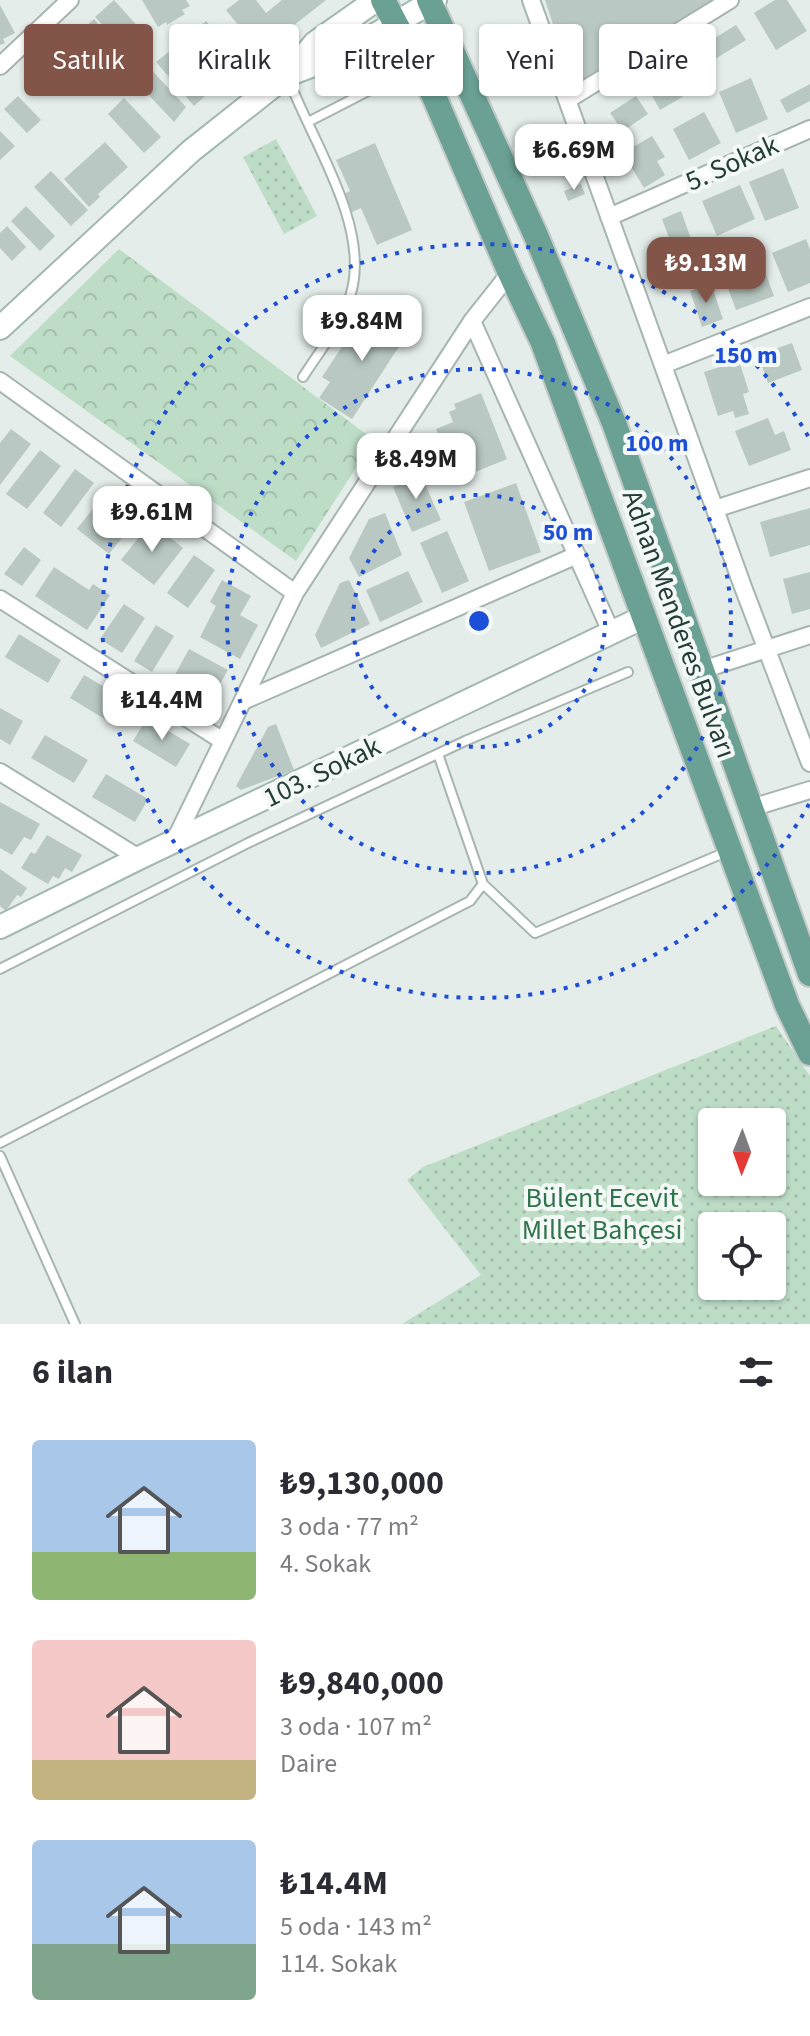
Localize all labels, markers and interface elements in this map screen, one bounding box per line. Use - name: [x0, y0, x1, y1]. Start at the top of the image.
- chip: Satılık: [24, 24, 153, 96]
- chip: Kiralık: [169, 24, 299, 96]
- chip: Filtreler: [315, 24, 463, 96]
- chip: Yeni: [479, 24, 583, 96]
- chip: Daire: [599, 24, 716, 96]
- pin: ₺6.69M: [509, 124, 639, 192]
- street label: 5. Sokak: [679, 125, 785, 201]
- text: ₺6.69M: [533, 131, 615, 168]
- pin: ₺9.13M: [641, 237, 771, 305]
- text: ₺9.13M: [665, 244, 747, 281]
- pin: ₺9.84M: [297, 295, 427, 363]
- text: ₺9.84M: [321, 302, 403, 339]
- text: 150 m: [714, 338, 778, 373]
- text: 100 m: [625, 426, 689, 461]
- pin: ₺8.49M: [351, 433, 481, 501]
- text: ₺8.49M: [375, 440, 457, 477]
- street label: Adnan Menderes Bulvarı: [612, 484, 746, 764]
- pin: ₺9.61M: [87, 486, 217, 554]
- text: ₺9.61M: [111, 493, 193, 530]
- text: 50 m: [543, 515, 593, 550]
- centre of rings: [465, 607, 493, 635]
- pin: ₺14.4M: [97, 674, 227, 742]
- text: ₺14.4M: [121, 681, 203, 718]
- street label: 103. Sokak: [257, 726, 388, 818]
- north arrow: [698, 1108, 786, 1196]
- map controls: [698, 1108, 786, 1300]
- park label: Bülent Ecevit Millet Bahçesi: [522, 1178, 682, 1250]
- button: locate: [698, 1212, 786, 1300]
- text: 6 ilan: [32, 1348, 113, 1397]
- icon: filters: [734, 1350, 778, 1394]
- text: ₺9,130,000: [280, 1459, 444, 1508]
- icon: home: [96, 1472, 192, 1568]
- text: 3 oda · 77 m²: [280, 1508, 419, 1545]
- text: 4. Sokak: [280, 1545, 371, 1582]
- text: ₺9,840,000: [280, 1659, 444, 1708]
- icon: home: [96, 1672, 192, 1768]
- text: 3 oda · 107 m²: [280, 1708, 432, 1745]
- text: Daire: [280, 1745, 337, 1782]
- text: ₺14.4M: [280, 1859, 388, 1908]
- icon: home: [96, 1872, 192, 1968]
- text: 5 oda · 143 m²: [280, 1908, 432, 1945]
- text: 114. Sokak: [280, 1945, 397, 1982]

